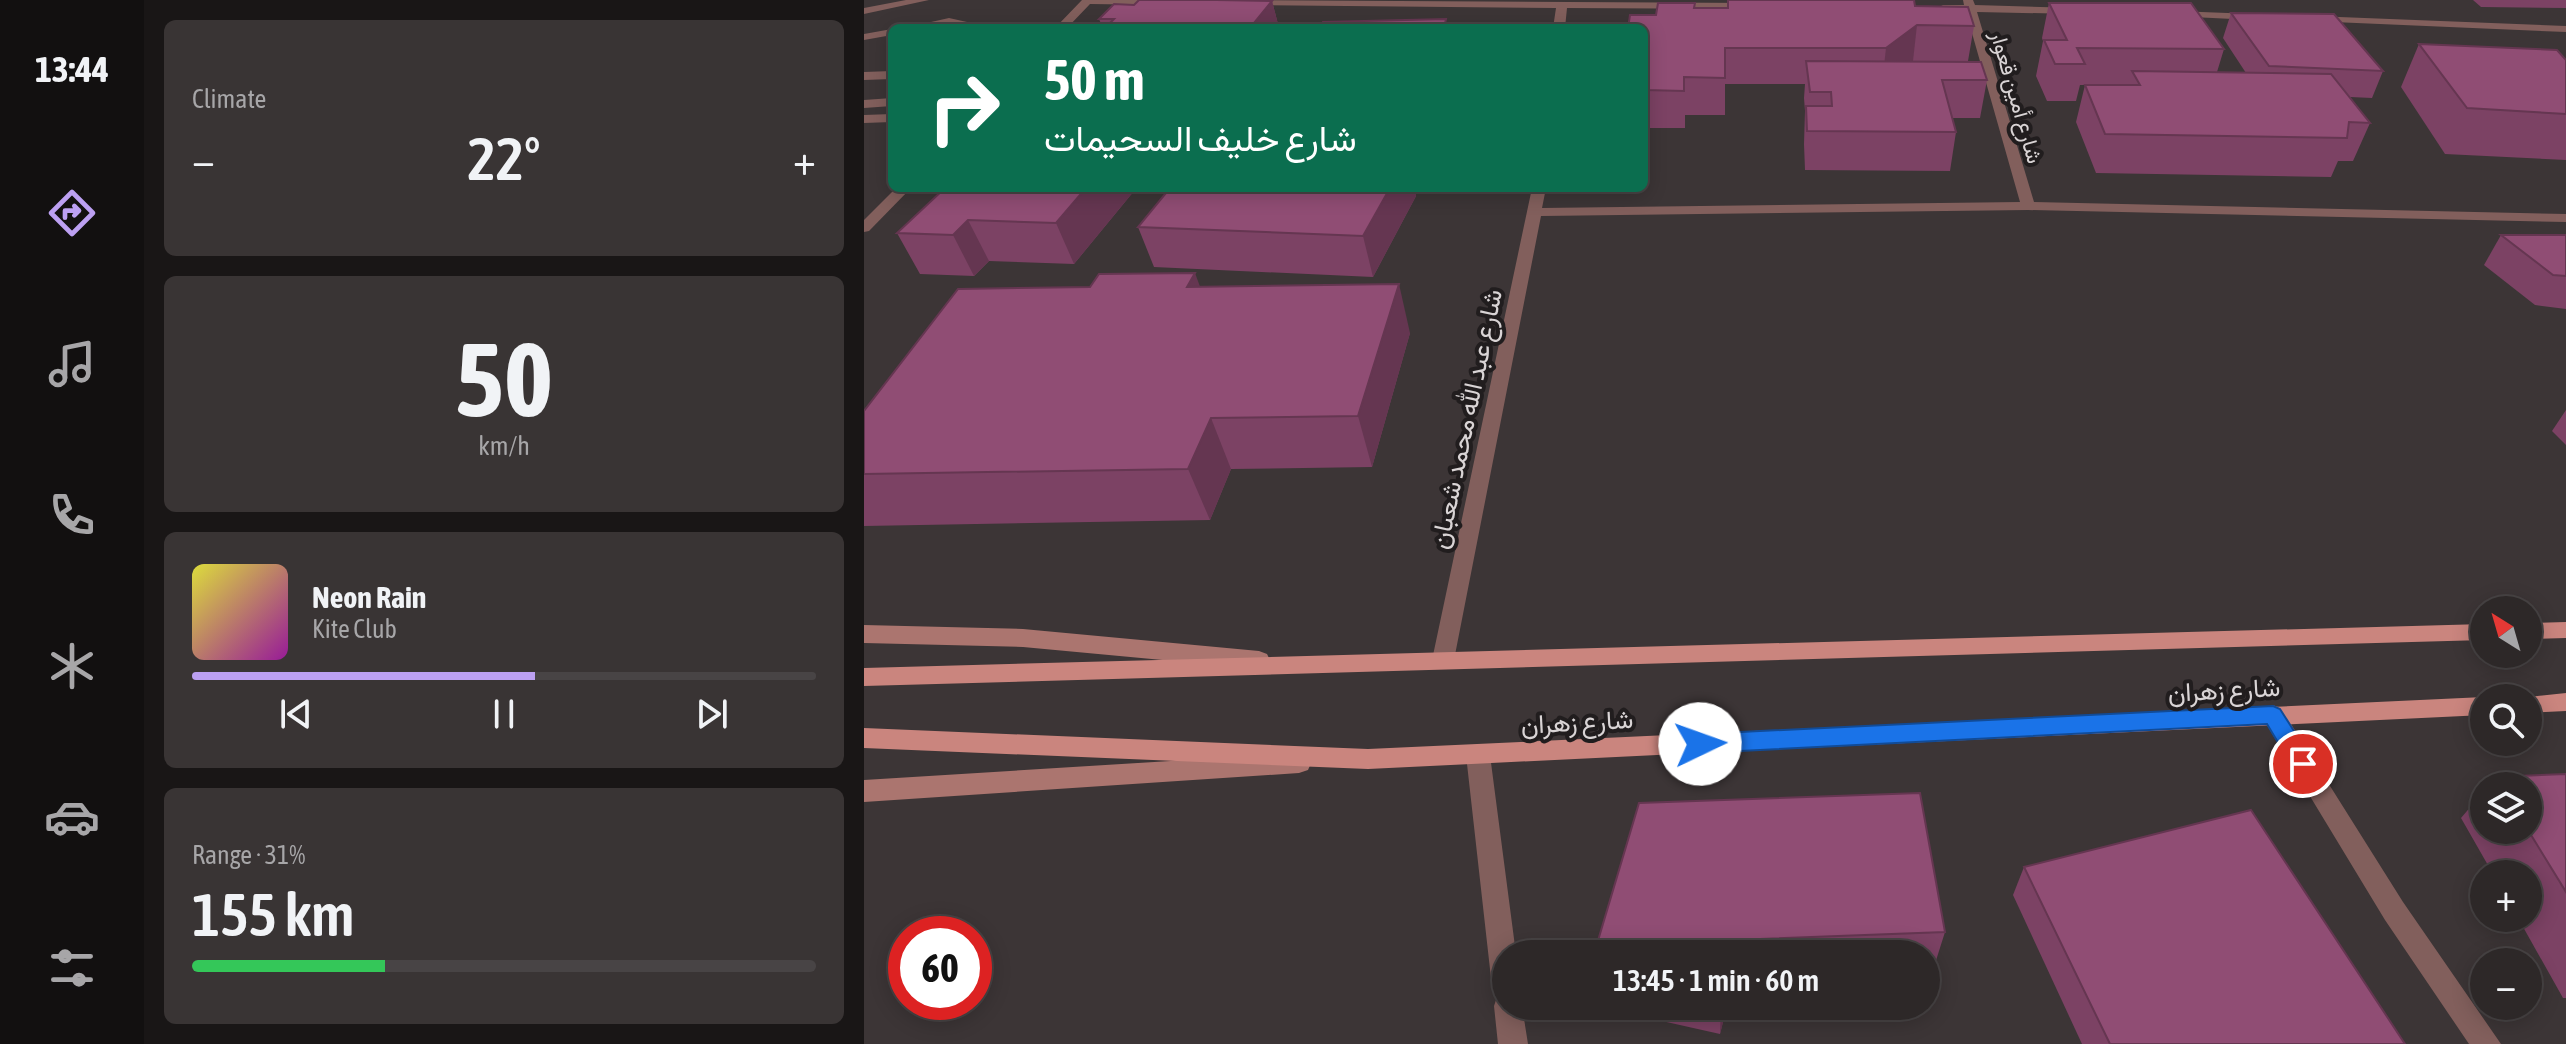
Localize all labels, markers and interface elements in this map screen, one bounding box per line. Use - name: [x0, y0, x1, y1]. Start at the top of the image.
- street label: شارع أمين قعوار: [1983, 27, 2048, 167]
- text: 13:44: [35, 48, 109, 90]
- text: 50 m: [1044, 48, 1145, 112]
- icon: right: [912, 56, 1016, 160]
- text: Climate: [192, 84, 266, 114]
- text: شارع خليف السحيمات: [1044, 117, 1357, 159]
- text: 22°: [468, 124, 540, 193]
- text: −: [192, 134, 215, 184]
- text: +: [793, 134, 816, 184]
- icon: directions: [44, 185, 100, 241]
- street label: شارع عبد الله محمد شعبان: [1424, 286, 1511, 552]
- text: 50: [455, 319, 553, 438]
- icon: music: [44, 336, 100, 392]
- text: km/h: [478, 431, 530, 461]
- icon: phone: [44, 487, 100, 543]
- text: Neon Rain: [312, 580, 426, 614]
- north arrow: [2470, 596, 2542, 668]
- map controls: [2470, 596, 2542, 1020]
- text: Kite Club: [312, 614, 397, 644]
- icon: climate: [44, 638, 100, 694]
- street label: شارع زهران: [2167, 672, 2281, 711]
- button: search: [2470, 684, 2542, 756]
- icon: previous: [274, 692, 318, 736]
- icon: pause: [482, 692, 526, 736]
- icon: next: [690, 692, 734, 736]
- position arrow: [1658, 702, 1742, 786]
- street label: شارع زهران: [1520, 704, 1634, 743]
- pin: [2269, 730, 2337, 798]
- icon: arrive: [2281, 742, 2325, 786]
- button: layers: [2470, 772, 2542, 844]
- icon: car: [44, 789, 100, 845]
- text: Range · 31%: [192, 840, 305, 870]
- button: +: [2470, 860, 2542, 932]
- text: 155 km: [192, 880, 354, 949]
- speed limit sign: 60: [888, 916, 992, 1020]
- icon: filters: [44, 940, 100, 996]
- button: −: [2470, 948, 2542, 1020]
- text: 13:45 · 1 min · 60 m: [1613, 963, 1819, 997]

